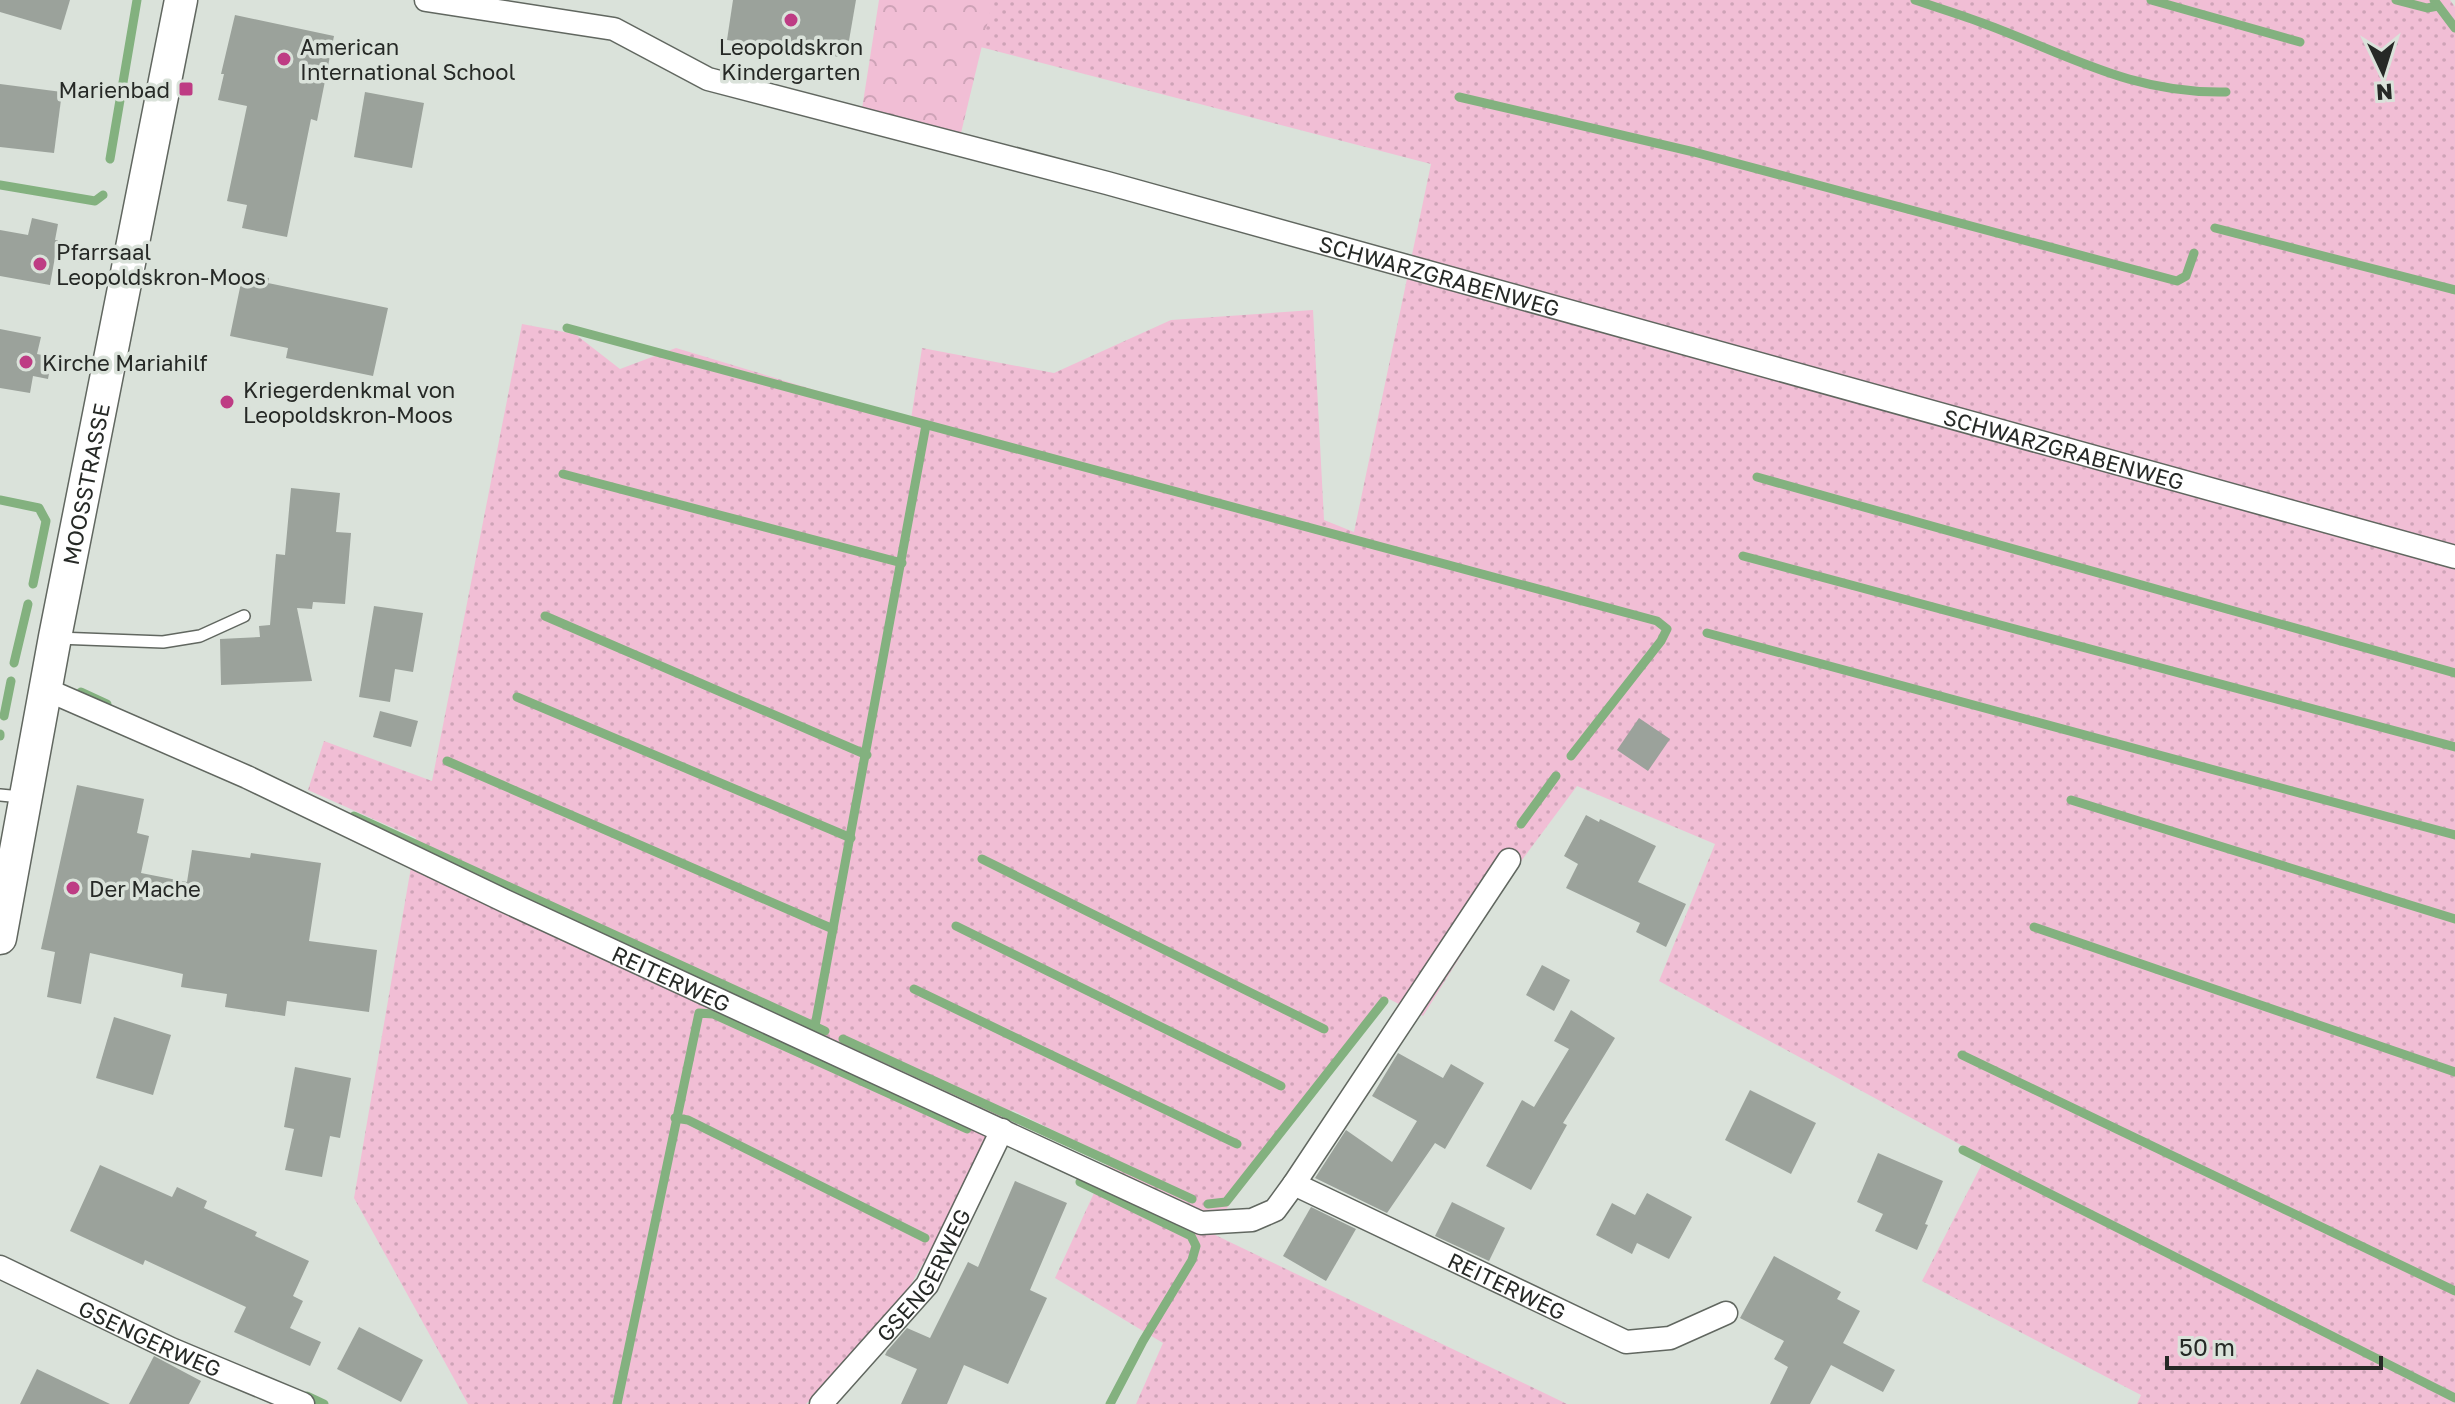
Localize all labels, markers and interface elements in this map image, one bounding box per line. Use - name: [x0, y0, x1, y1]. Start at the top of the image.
- marker: Leopoldskron Kindergarten: [782, 11, 800, 29]
- north arrow: [2343, 32, 2423, 112]
- place label: American International School: [300, 33, 516, 85]
- place label: Leopoldskron Kindergarten: [719, 33, 863, 85]
- marker: American International School: [275, 50, 293, 68]
- place label: Marienbad: [58, 76, 170, 103]
- text: N: [2375, 78, 2394, 107]
- marker: Marienbad: [177, 80, 195, 98]
- street label: SCHWARZGRABENWEG: [1316, 229, 1563, 321]
- place label: Pfarrsaal Leopoldskron-Moos: [56, 238, 266, 290]
- marker: Pfarrsaal Leopoldskron-Moos: [31, 255, 49, 273]
- place label: Kirche Mariahilf: [42, 349, 208, 376]
- marker: Kirche Mariahilf: [17, 353, 35, 371]
- place label: Kriegerdenkmal von Leopoldskron-Moos: [243, 376, 455, 428]
- marker: Kriegerdenkmal von Leopoldskron-Moos: [218, 393, 236, 411]
- street label: MOOSSTRASSE: [56, 401, 114, 567]
- street label: SCHWARZGRABENWEG: [1941, 402, 2187, 495]
- place label: Der Mache: [89, 875, 201, 902]
- marker: Der Mache: [64, 879, 82, 897]
- street label: REITERWEG: [608, 939, 735, 1017]
- street label: GSENGERWEG: [870, 1204, 975, 1346]
- street label: REITERWEG: [1444, 1246, 1570, 1325]
- street label: GSENGERWEG: [75, 1293, 225, 1382]
- scale bar: [2167, 1320, 2381, 1370]
- text: 50 m: [2179, 1332, 2235, 1361]

